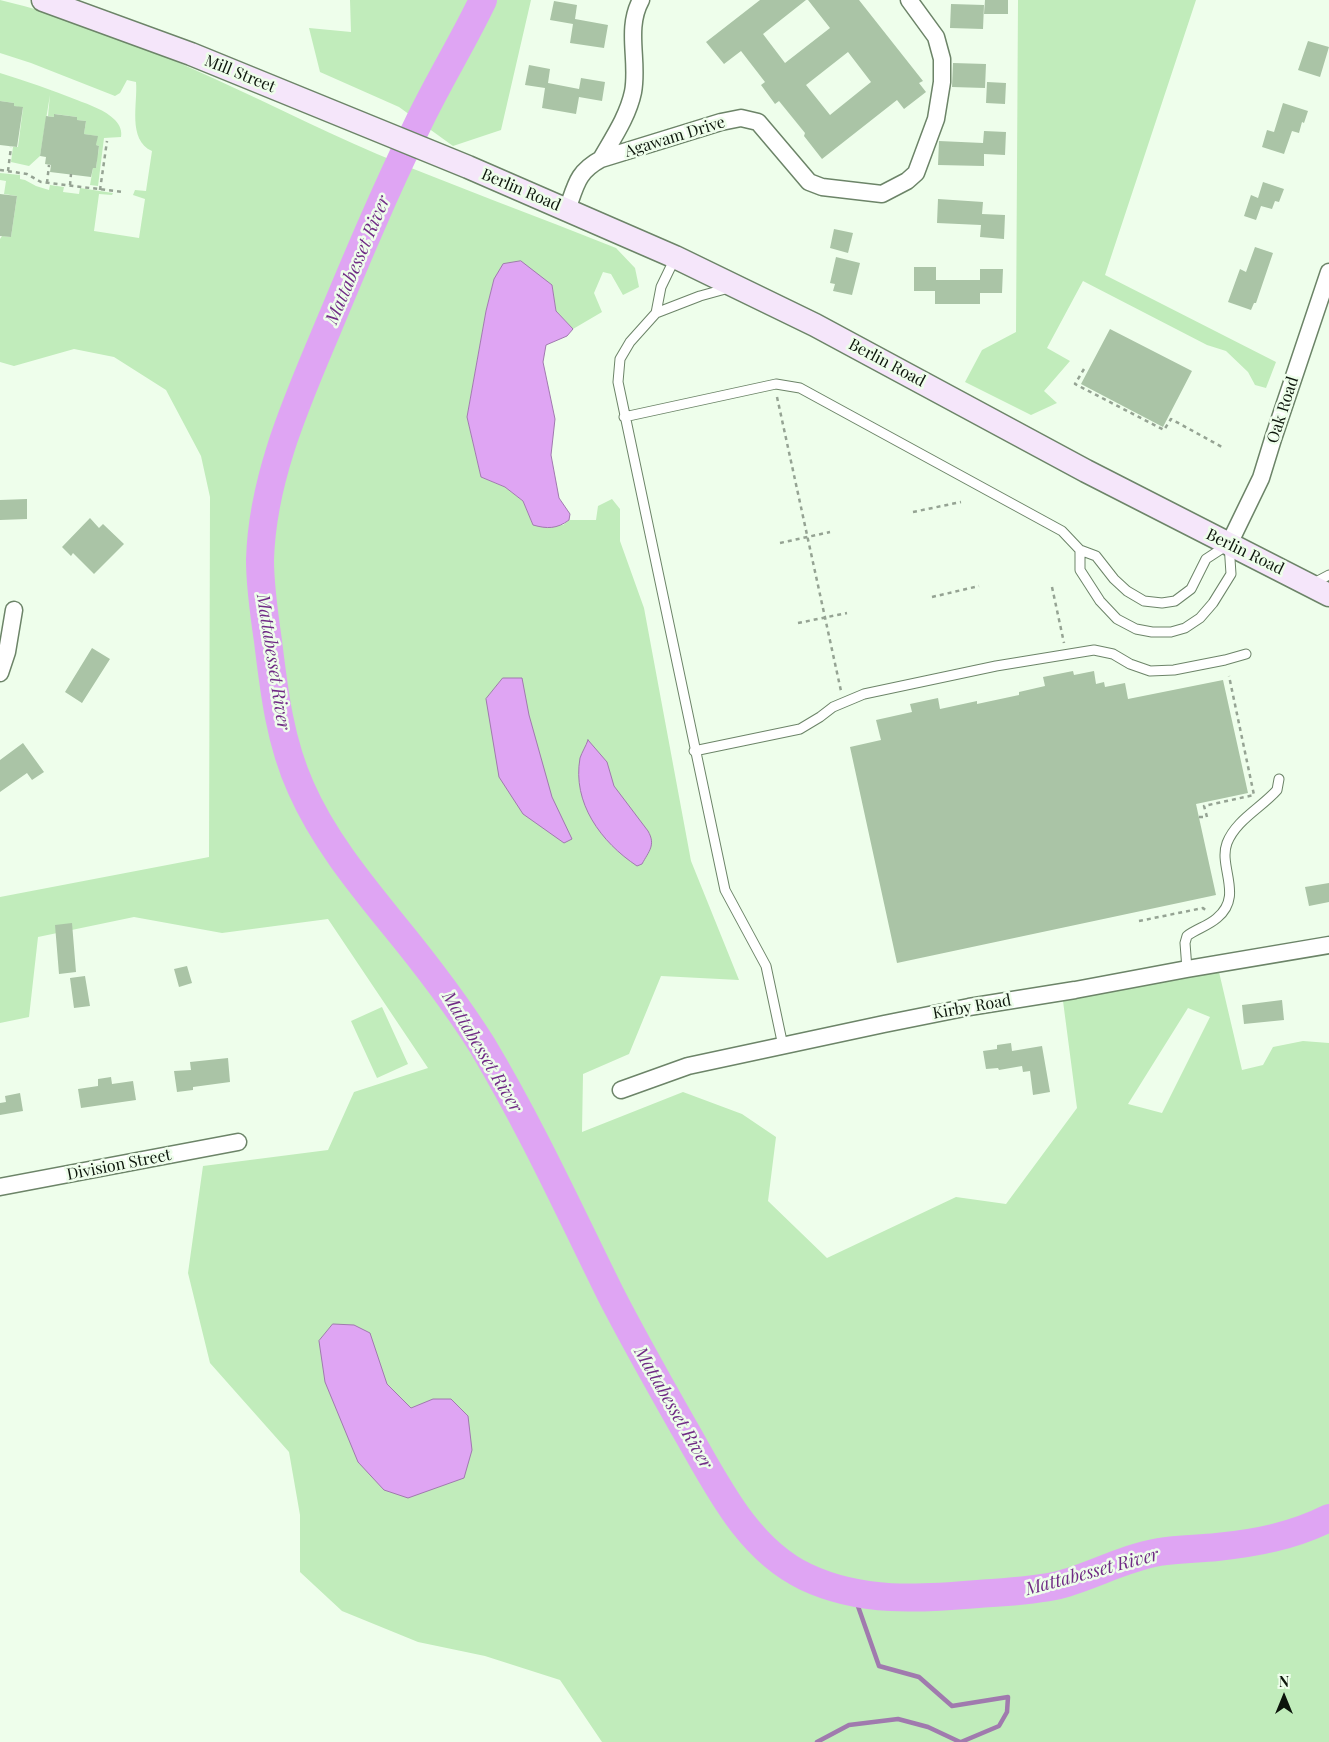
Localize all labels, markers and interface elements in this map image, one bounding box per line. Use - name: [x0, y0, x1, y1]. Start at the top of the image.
- street label: Mill Street: [202, 51, 278, 97]
- street label: Agawam Drive: [623, 113, 727, 161]
- street label: Berlin Road: [479, 165, 563, 215]
- water label: Mattabesset River: [321, 193, 395, 327]
- street label: Berlin Road: [845, 335, 929, 391]
- street label: Oak Road: [1263, 374, 1303, 446]
- street label: Berlin Road: [1203, 525, 1287, 579]
- water label: Mattabesset River: [252, 593, 294, 731]
- water label: Mattabesset River: [437, 988, 527, 1116]
- street label: Kirby Road: [931, 991, 1013, 1023]
- street label: Division Street: [65, 1145, 173, 1185]
- water label: Mattabesset River: [629, 1343, 717, 1473]
- water label: Mattabesset River: [1023, 1544, 1161, 1600]
- north arrow: [1259, 1672, 1309, 1722]
- text: N: [1279, 1672, 1289, 1691]

